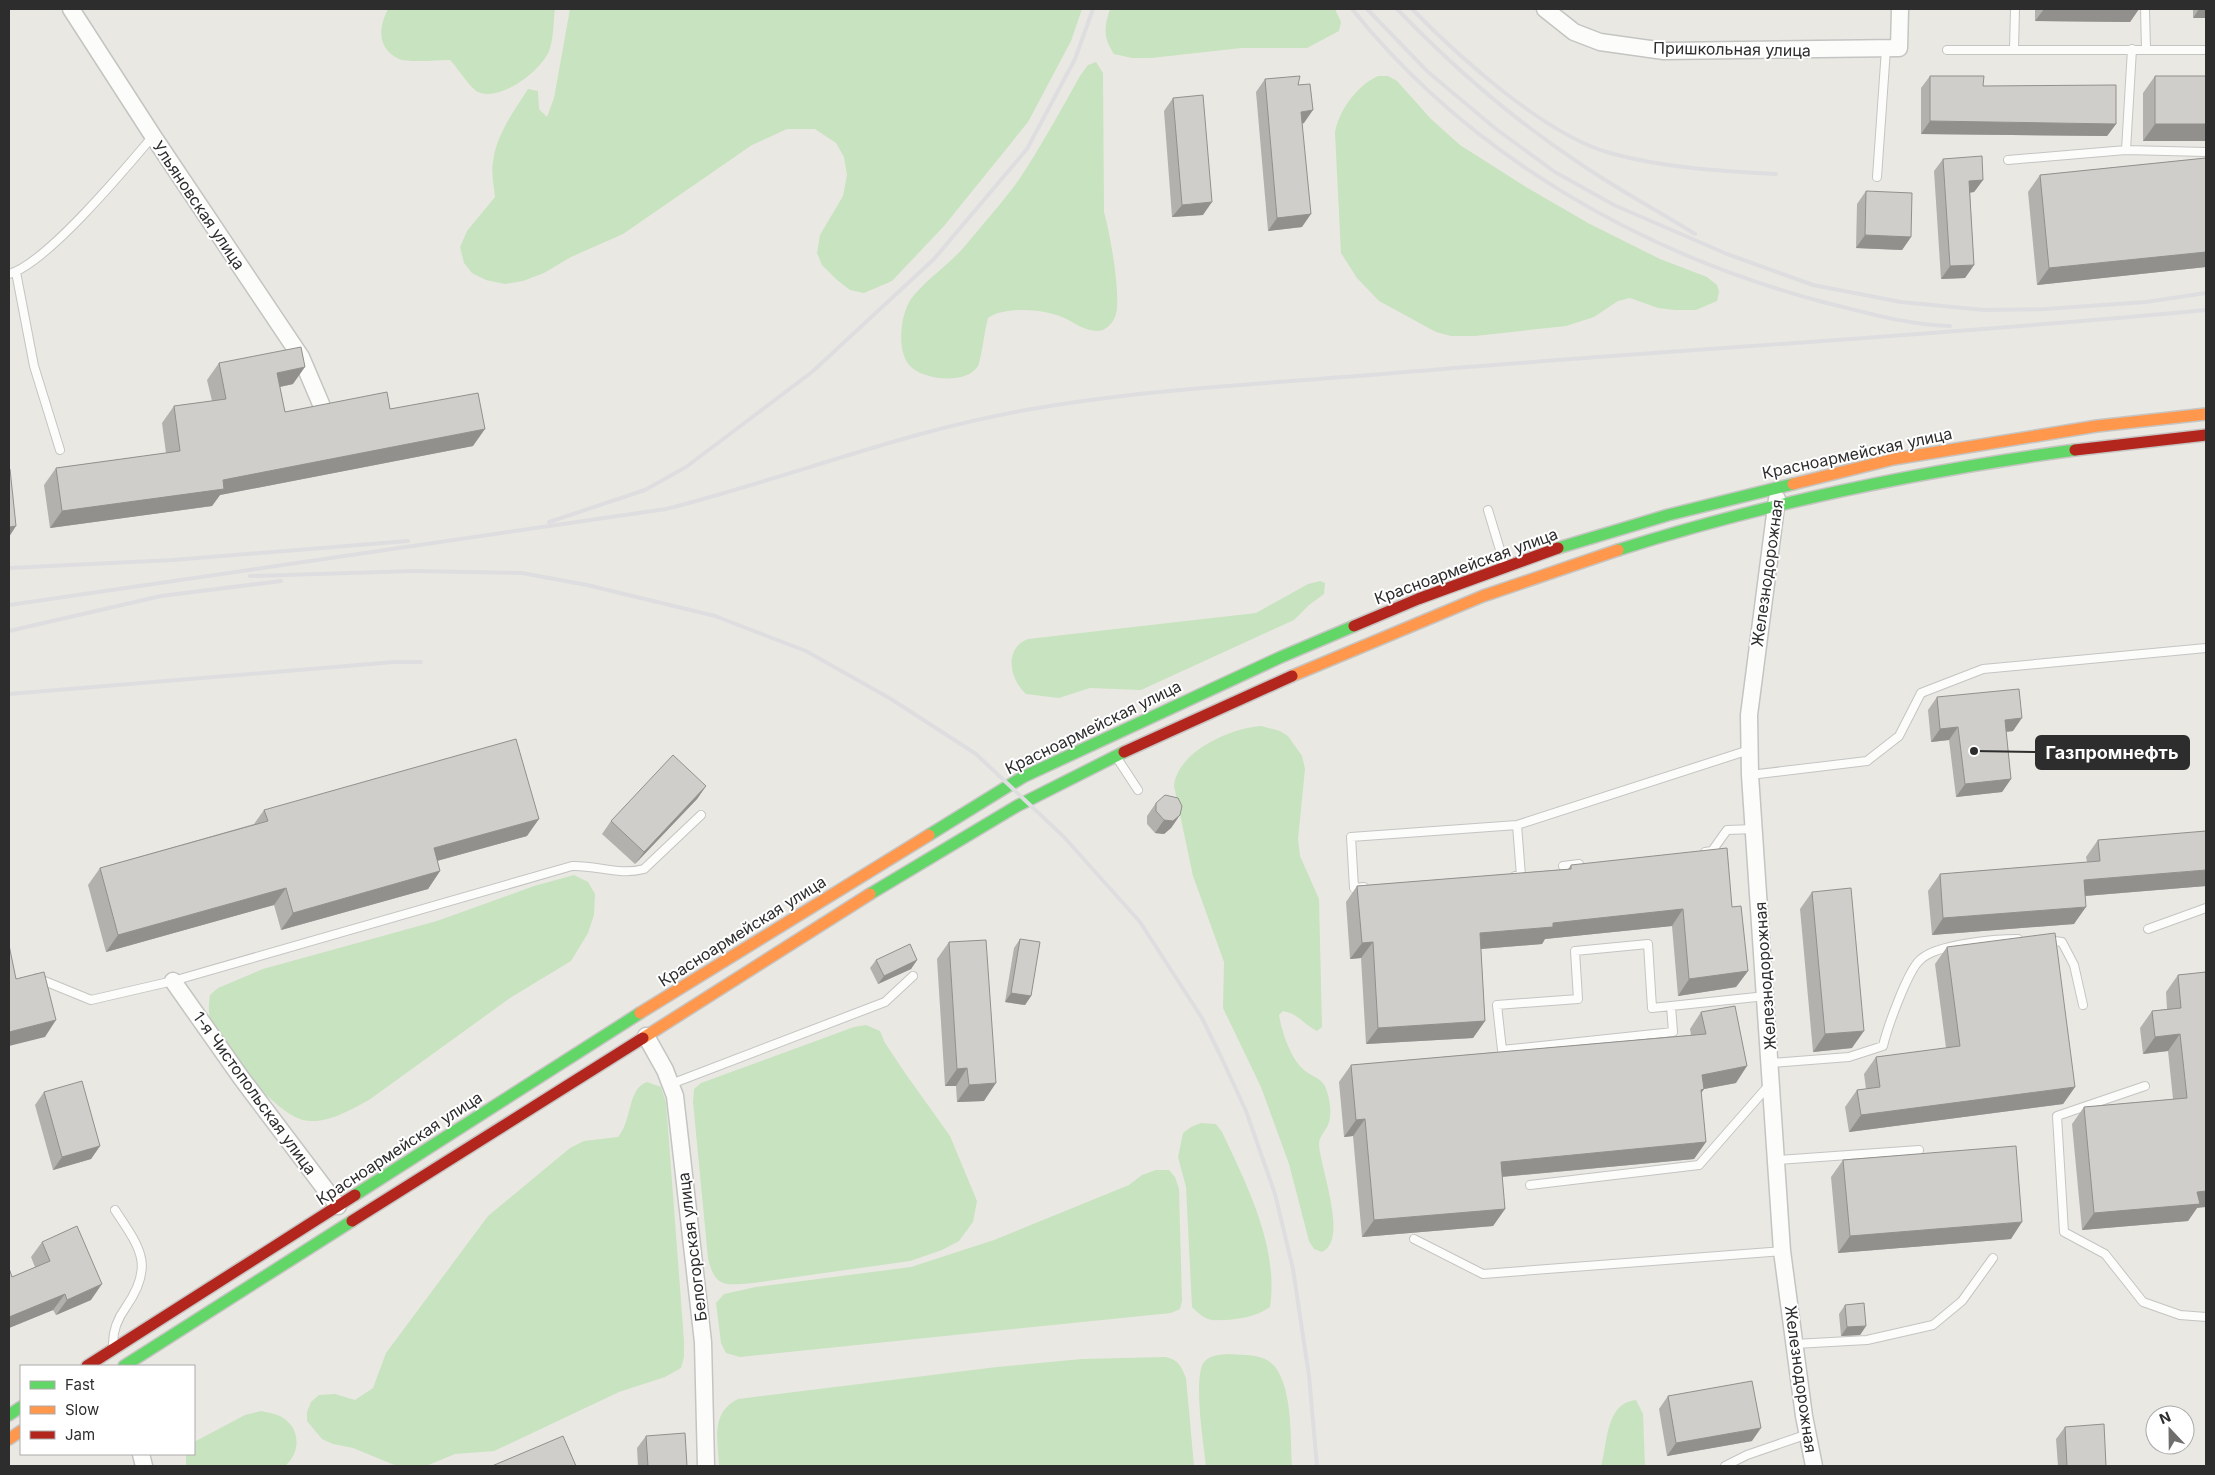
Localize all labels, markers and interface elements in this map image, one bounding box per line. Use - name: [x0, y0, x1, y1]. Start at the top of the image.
- street label: Пришкольная улица: [1653, 38, 1811, 60]
- street label: Ульяновская улица: [149, 137, 249, 273]
- street label: Красноармейская улица: [1760, 423, 1954, 483]
- street label: Железнодорожная: [1747, 498, 1787, 648]
- street label: Красноармейская улица: [1372, 524, 1560, 608]
- street label: Красноармейская улица: [1002, 676, 1184, 778]
- callout: Газпромнефть: [2036, 736, 2189, 769]
- text: Газпромнефть: [2045, 742, 2179, 763]
- street label: Красноармейская улица: [655, 871, 829, 991]
- street label: Железнодорожная: [1750, 901, 1780, 1051]
- street label: 1-я Чистопольская улица: [189, 1008, 321, 1178]
- street label: Красноармейская улица: [312, 1087, 486, 1209]
- street label: Белогорская улица: [673, 1171, 711, 1323]
- street label: Железнодорожная: [1781, 1304, 1821, 1454]
- legend: [20, 1365, 195, 1455]
- text: Fast: [65, 1375, 95, 1394]
- text: Slow: [65, 1400, 99, 1419]
- north arrow: [2145, 1405, 2195, 1455]
- text: N: [2157, 1408, 2173, 1427]
- text: Jam: [65, 1425, 95, 1444]

